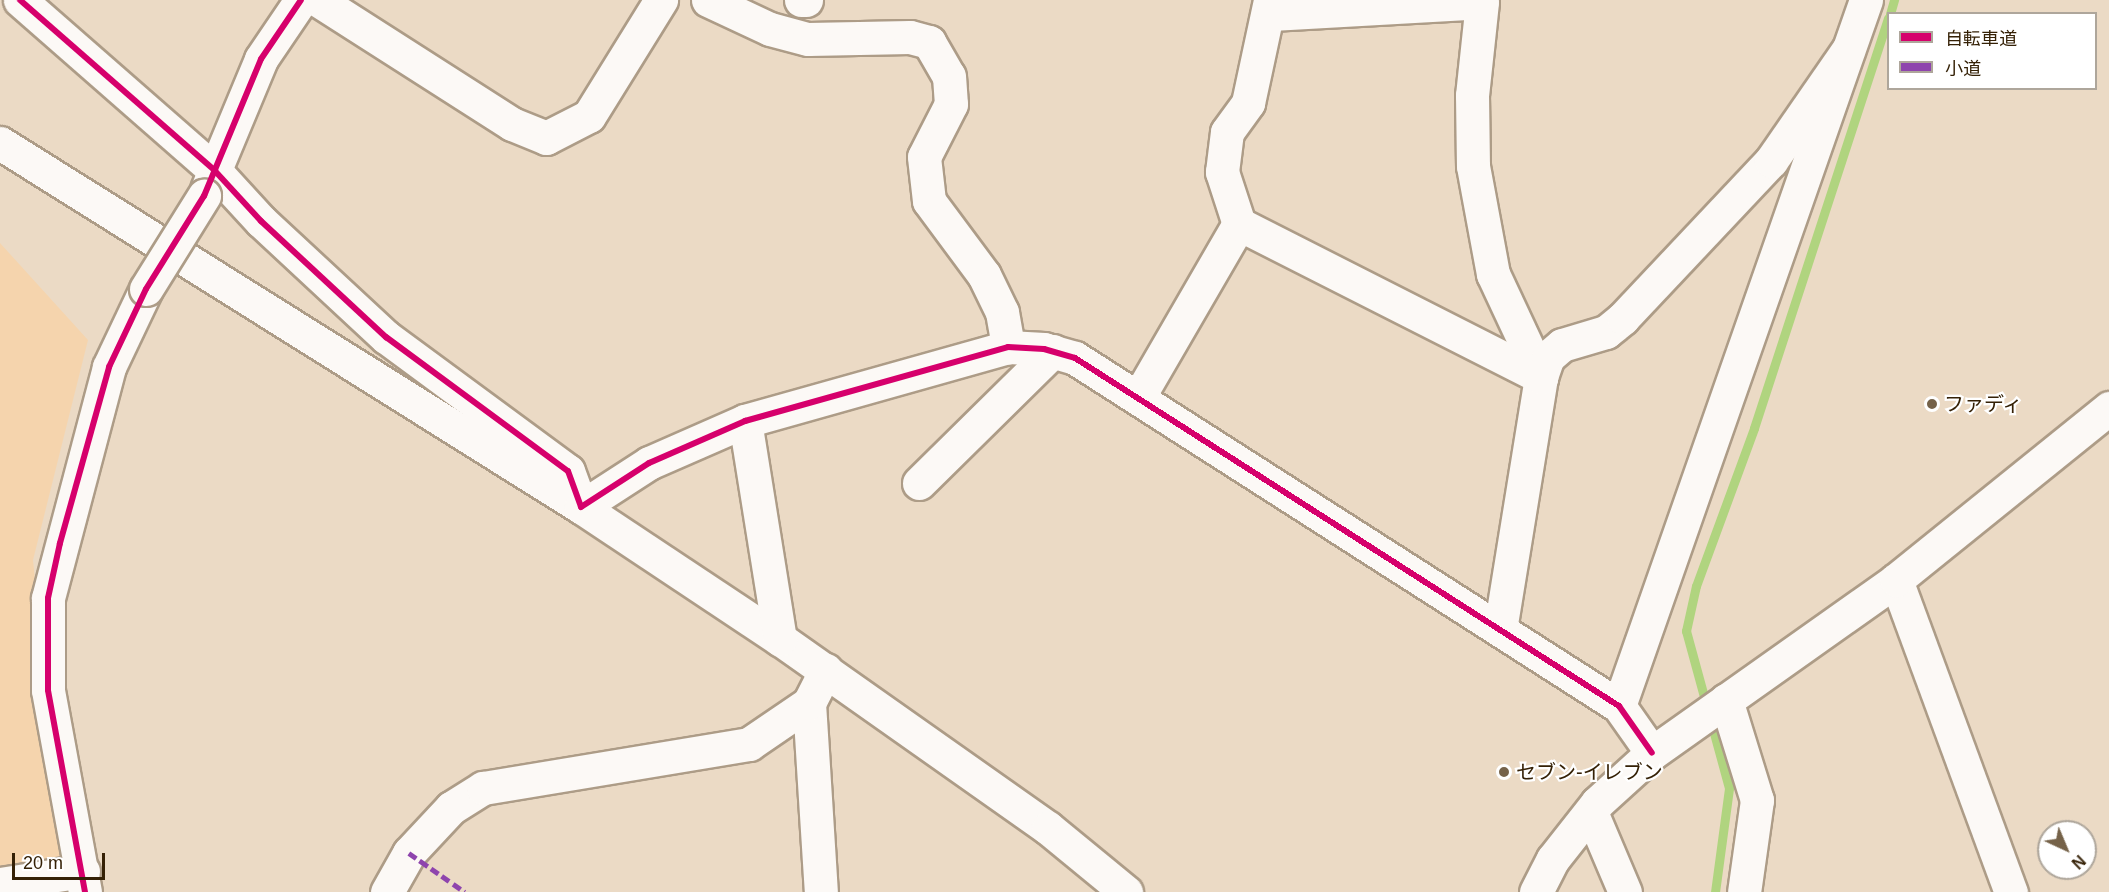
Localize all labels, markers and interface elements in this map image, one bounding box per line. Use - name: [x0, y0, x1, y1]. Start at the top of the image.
- legend: [1887, 12, 2097, 90]
- text: 自転車道: [1945, 29, 2017, 49]
- text: 小道: [1945, 59, 1981, 79]
- place label: ファディ: [1944, 392, 2024, 416]
- marker: ファディ: [1925, 397, 1939, 411]
- place label: セブン-イレブン: [1516, 760, 1663, 784]
- marker: セブン-イレブン: [1497, 765, 1511, 779]
- north arrow: [2037, 820, 2097, 880]
- scale bar: [15, 841, 108, 879]
- text: N: [2068, 852, 2089, 872]
- text: 20 m: [23, 853, 63, 873]

